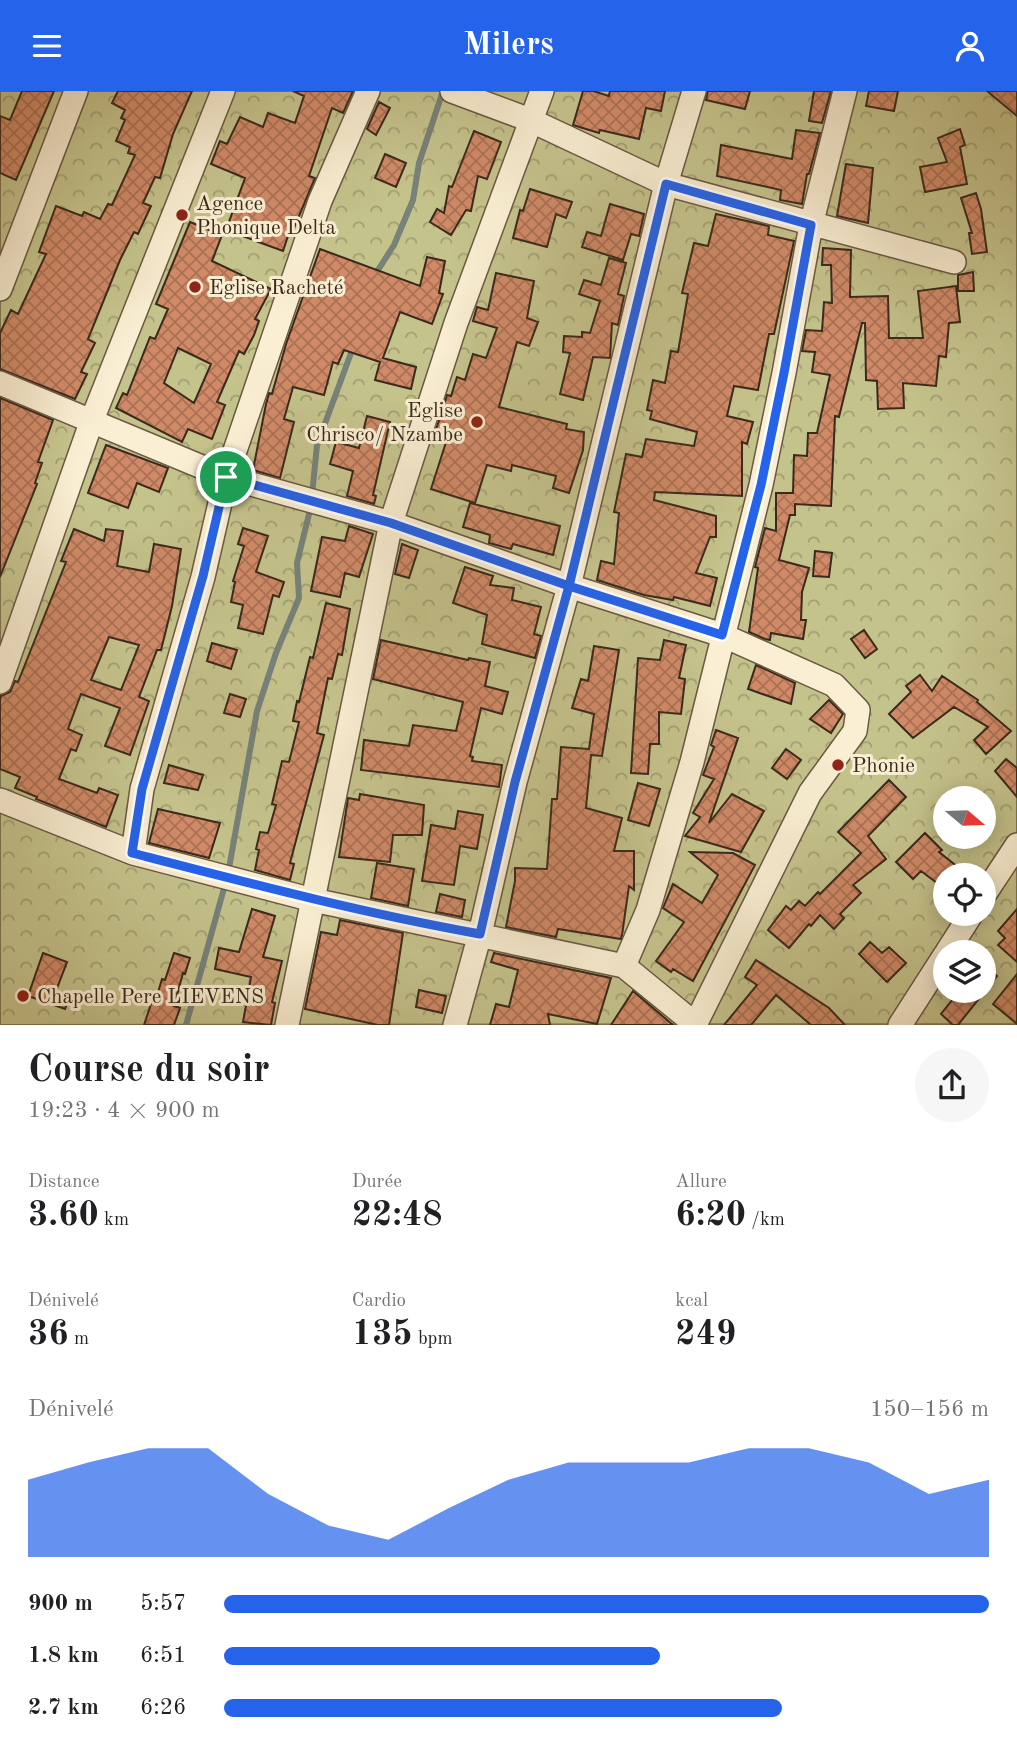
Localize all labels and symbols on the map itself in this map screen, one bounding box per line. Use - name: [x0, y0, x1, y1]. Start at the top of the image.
- place label: Agence Phonique Delta: [196, 194, 336, 239]
- marker: Agence Phonique Delta: [174, 207, 190, 223]
- place label: Eglise Racheté: [209, 278, 343, 299]
- marker: Eglise Racheté: [187, 279, 203, 295]
- place label: Eglise Chrisco/ Nzambe: [306, 401, 463, 446]
- marker: Eglise Chrisco/ Nzambe: [469, 414, 485, 430]
- pin: [196, 447, 256, 507]
- place label: Phonie: [852, 756, 915, 777]
- marker: Phonie: [830, 757, 846, 773]
- north arrow: [933, 786, 996, 849]
- place label: Chapelle Pere LIEVENS: [37, 987, 264, 1008]
- marker: Chapelle Pere LIEVENS: [15, 988, 31, 1004]

